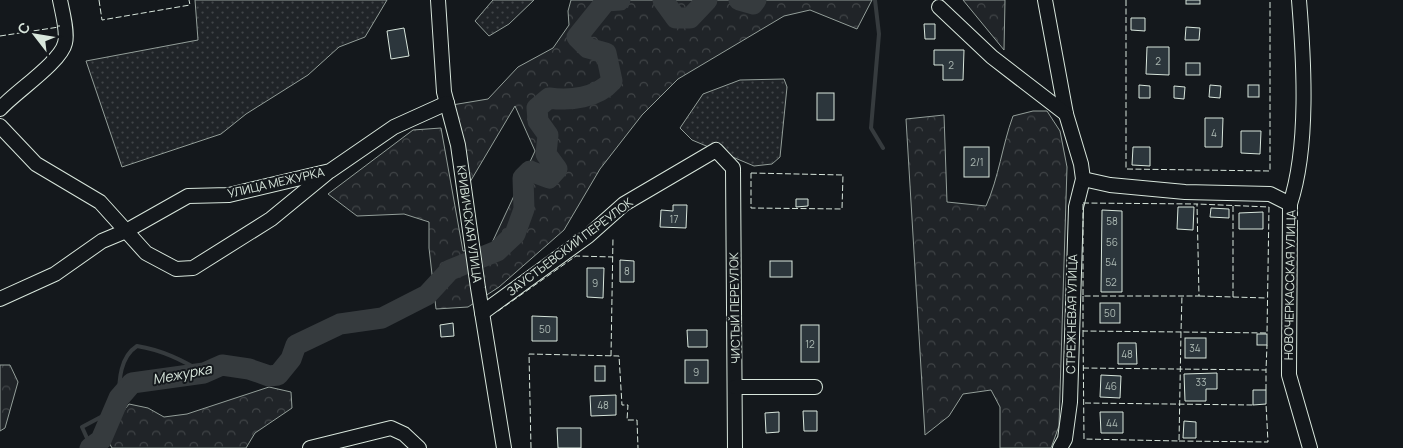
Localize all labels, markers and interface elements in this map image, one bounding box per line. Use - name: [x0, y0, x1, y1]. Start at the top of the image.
- north arrow: [10, 10, 60, 60]
- text: С: [13, 19, 34, 37]
- house number: 2: [1155, 54, 1161, 68]
- house number: 2: [948, 58, 954, 72]
- house number: 4: [1211, 126, 1217, 140]
- house number: 2/1: [970, 155, 984, 169]
- street label: УЛИЦА МЕЖУРКА: [226, 163, 326, 202]
- street label: КРИВИЧСКАЯ УЛИЦА: [453, 164, 486, 284]
- street label: ЗАУСТЬЕВСКИЙ ПЕРЕУЛОК: [503, 193, 637, 300]
- street label: НОВОЧЕРКАССКАЯ УЛИЦА: [1280, 209, 1299, 360]
- house number: 17: [670, 212, 678, 226]
- house number: 58: [1106, 214, 1118, 228]
- house number: 56: [1106, 235, 1118, 249]
- street label: ЧИСТЫЙ ПЕРЕУЛОК: [725, 251, 744, 364]
- street label: СТРЕЖНЕВАЯ УЛИЦА: [1062, 253, 1081, 374]
- house number: 54: [1105, 255, 1117, 269]
- house number: 8: [624, 264, 630, 278]
- house number: 52: [1105, 275, 1117, 289]
- house number: 9: [592, 276, 598, 290]
- house number: 50: [1104, 306, 1116, 320]
- house number: 50: [539, 322, 551, 336]
- house number: 12: [805, 337, 815, 351]
- house number: 34: [1189, 341, 1201, 355]
- house number: 48: [1121, 347, 1133, 361]
- water label: Межурка: [151, 358, 214, 389]
- house number: 9: [693, 365, 699, 379]
- house number: 33: [1195, 375, 1207, 389]
- house number: 46: [1105, 379, 1117, 393]
- house number: 48: [597, 398, 609, 412]
- house number: 44: [1106, 416, 1118, 430]

